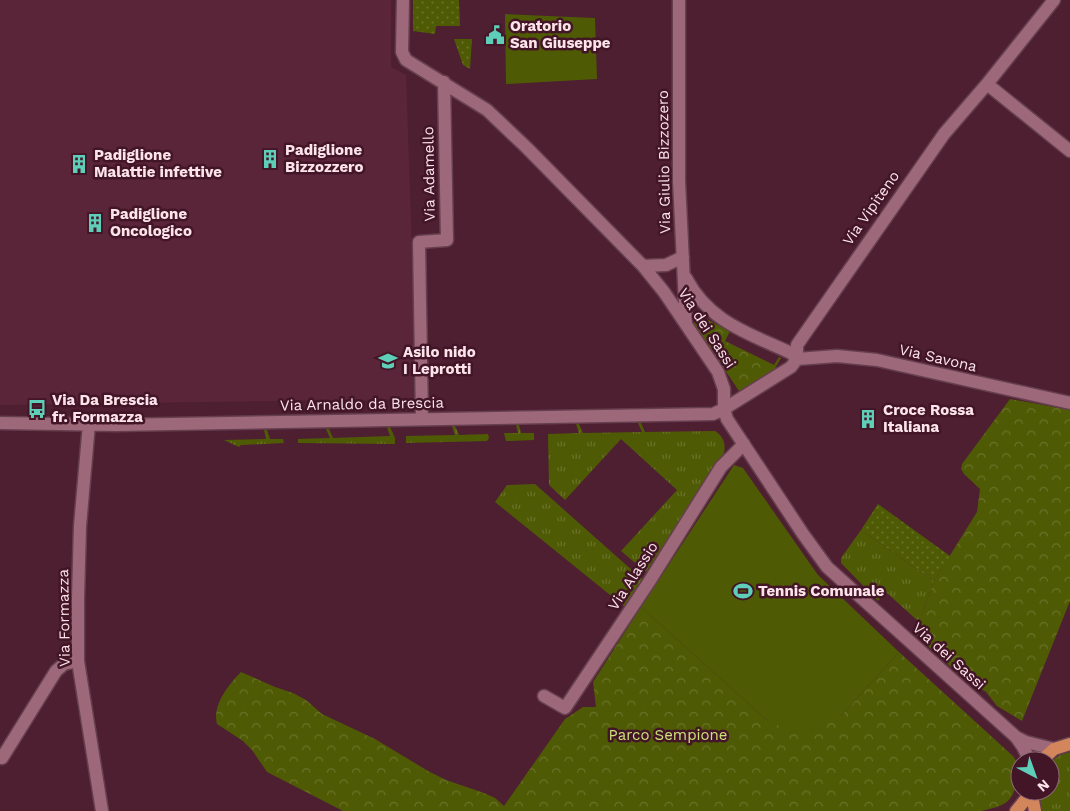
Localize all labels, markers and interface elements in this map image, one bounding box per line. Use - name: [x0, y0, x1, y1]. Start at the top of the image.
- place label: Oratorio San Giuseppe: [510, 17, 611, 52]
- public building icon: Oratorio San Giuseppe: [484, 24, 506, 46]
- street label: Via Giulio Bizzozero: [654, 90, 674, 234]
- street label: Via Adamello: [419, 126, 439, 222]
- place label: Padiglione Bizzozzero: [285, 141, 363, 176]
- place label: Padiglione Malattie infettive: [94, 146, 222, 181]
- building icon: Padiglione Bizzozzero: [259, 148, 281, 170]
- building icon: Padiglione Malattie infettive: [68, 153, 90, 175]
- street label: Via Vipiteno: [839, 167, 903, 249]
- place label: Padiglione Oncologico: [110, 205, 192, 240]
- building icon: Padiglione Oncologico: [84, 212, 106, 234]
- street label: Via dei Sassi: [674, 285, 740, 371]
- street label: Via Savona: [897, 340, 979, 376]
- place label: Asilo nido I Leprotti: [403, 343, 476, 378]
- school or university icon: Asilo nido I Leprotti: [377, 350, 399, 372]
- place label: Via Da Brescia fr. Formazza: [52, 391, 158, 426]
- street label: Via Arnaldo da Brescia: [280, 394, 445, 414]
- bus stop icon: Via Da Brescia fr. Formazza: [26, 398, 48, 420]
- place label: Croce Rossa Italiana: [883, 401, 974, 436]
- building icon: Croce Rossa Italiana: [857, 408, 879, 430]
- street label: Via Alassio: [604, 538, 662, 614]
- street label: Via Formazza: [54, 568, 74, 667]
- sports icon: Tennis Comunale: [732, 580, 754, 602]
- place label: Tennis Comunale: [758, 582, 885, 600]
- street label: Via dei Sassi: [909, 619, 989, 693]
- park label: Parco Sempione: [609, 726, 727, 744]
- north arrow: [1010, 751, 1060, 801]
- text: N: [1034, 776, 1053, 795]

